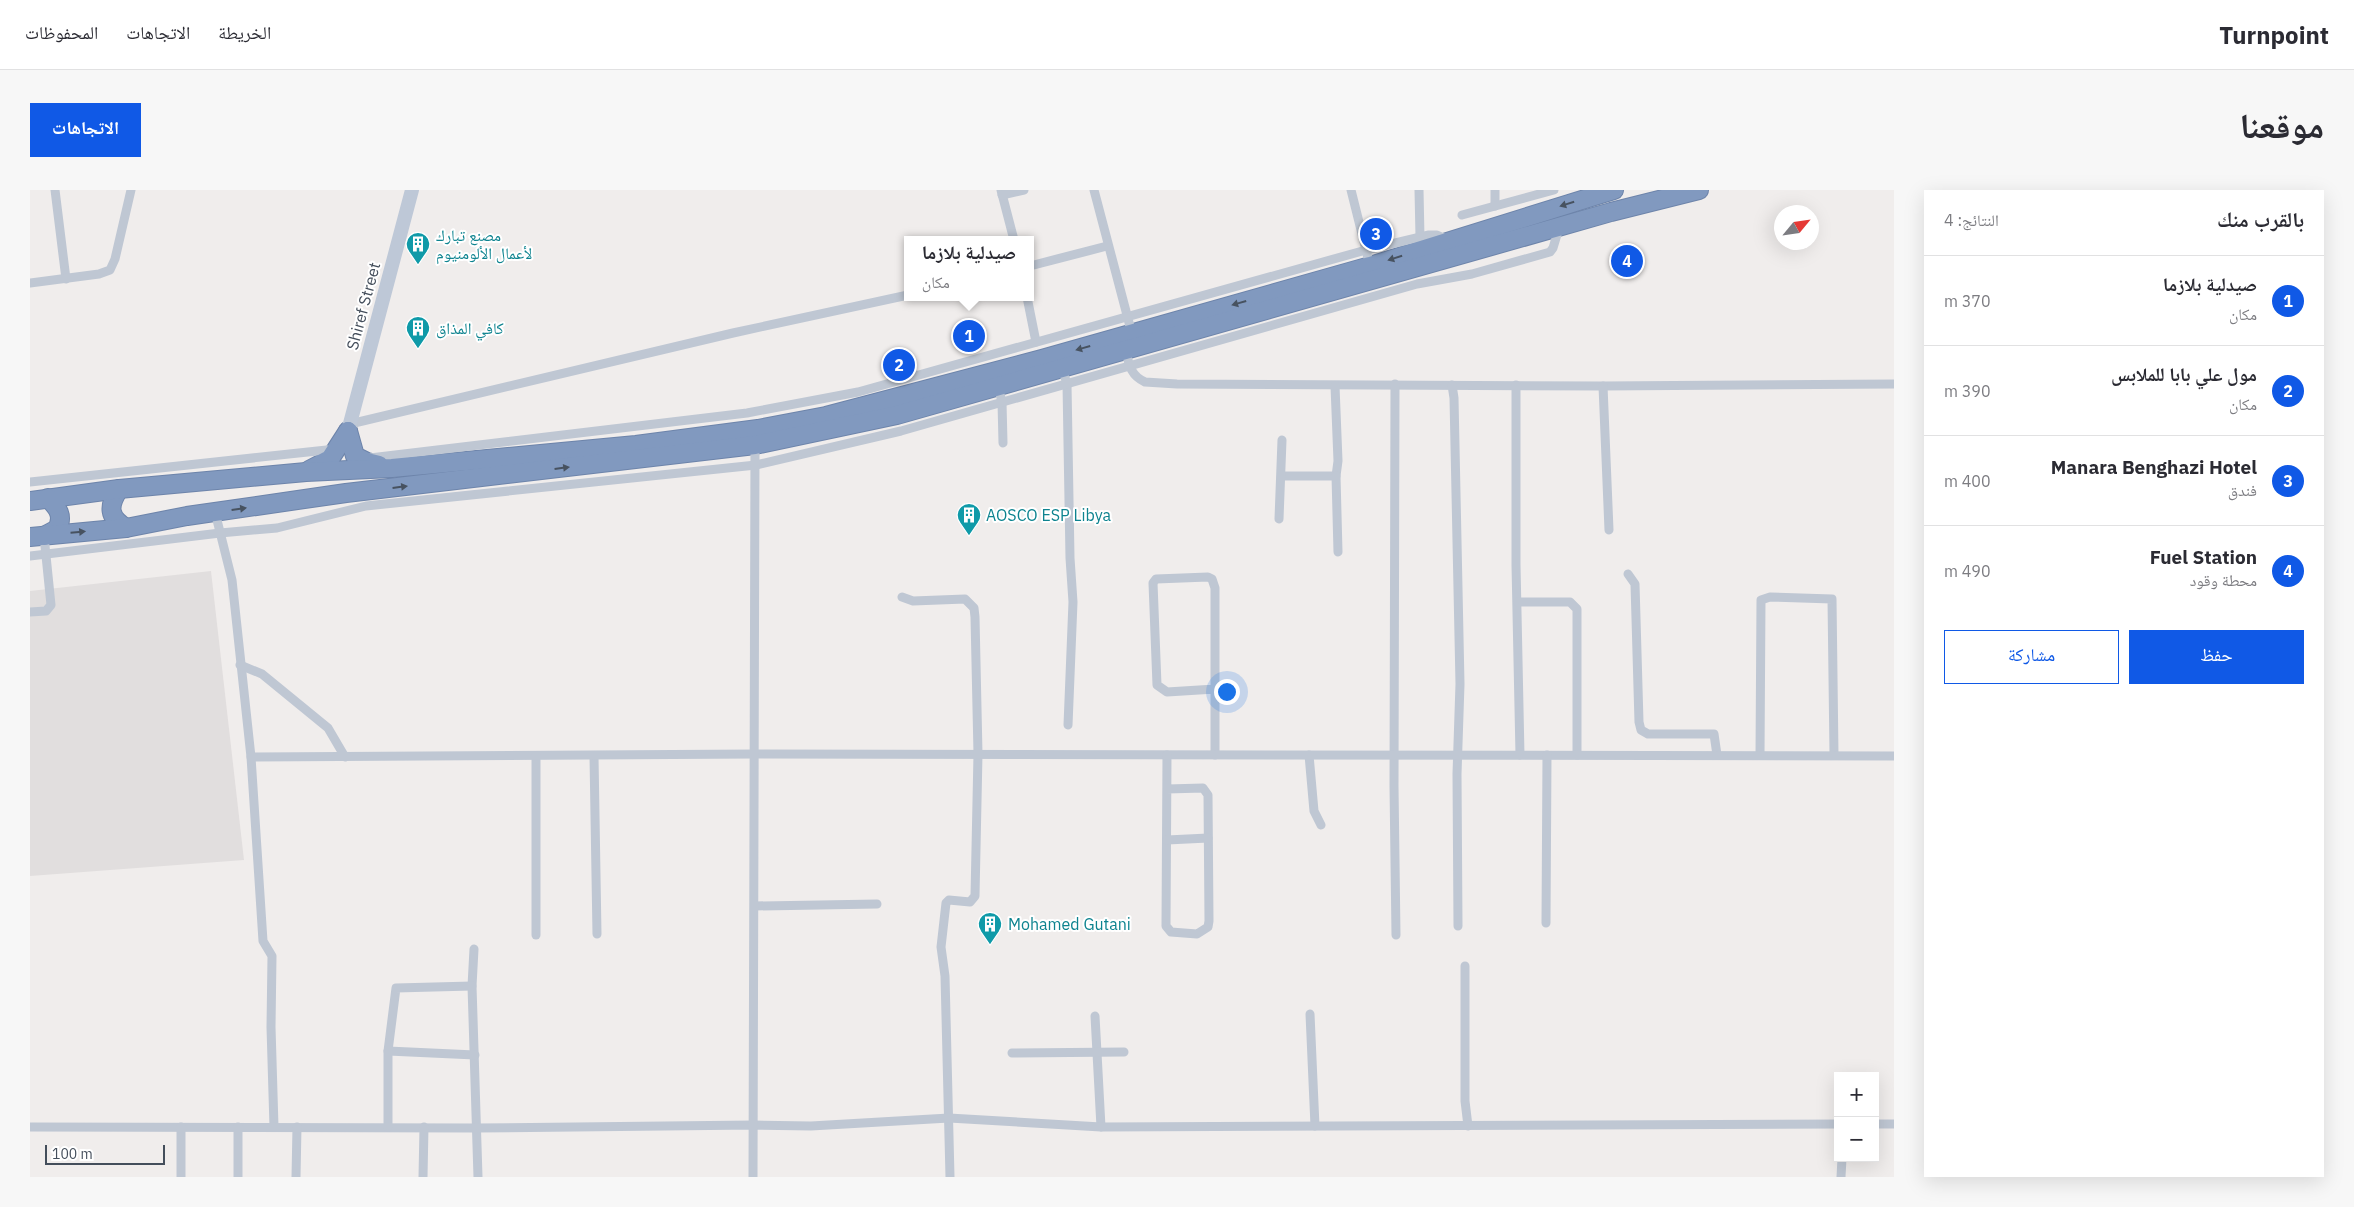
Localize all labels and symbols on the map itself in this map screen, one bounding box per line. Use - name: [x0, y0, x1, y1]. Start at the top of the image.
- one-way arrow: [1559, 201, 1574, 209]
- north arrow: [1774, 205, 1819, 250]
- pin: 3: [1360, 215, 1392, 253]
- place label: مصنع تبارك لأعمال الألومنيوم: [436, 225, 532, 264]
- building icon: مصنع تبارك لأعمال الألومنيوم: [405, 231, 431, 265]
- pin: 4: [1611, 242, 1643, 280]
- one-way arrow: [1388, 255, 1403, 262]
- street label: Shiref Street: [342, 260, 384, 352]
- one-way arrow: [1232, 300, 1247, 308]
- building icon: كافي المذاق: [405, 315, 431, 349]
- pin: 1: [953, 317, 985, 355]
- place label: كافي المذاق: [436, 318, 504, 341]
- one-way arrow: [1075, 344, 1090, 352]
- pin: 2: [883, 346, 915, 384]
- one-way arrow: [554, 464, 570, 472]
- one-way arrow: [392, 483, 408, 491]
- building icon: AOSCO ESP Libya: [956, 502, 982, 536]
- one-way arrow: [231, 504, 247, 512]
- place label: AOSCO ESP Libya: [986, 505, 1112, 525]
- one-way arrow: [71, 528, 87, 536]
- your location: [1214, 679, 1240, 705]
- building icon: Mohamed Gutani: [977, 911, 1003, 945]
- place label: Mohamed Gutani: [1008, 914, 1131, 934]
- scale bar: [45, 1142, 165, 1165]

